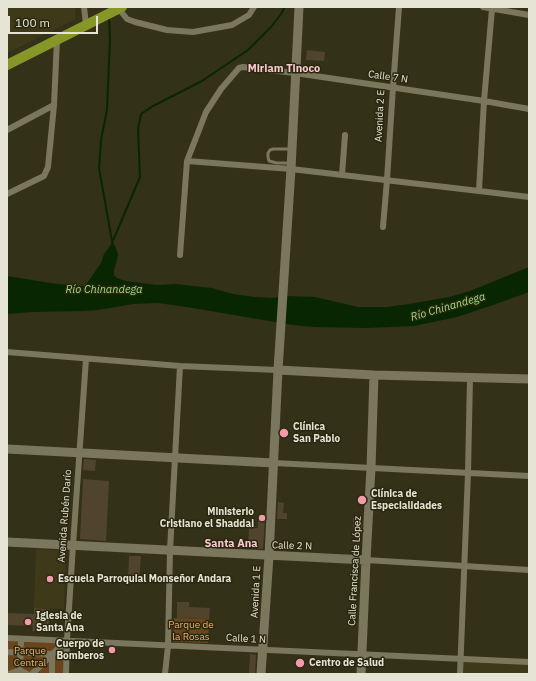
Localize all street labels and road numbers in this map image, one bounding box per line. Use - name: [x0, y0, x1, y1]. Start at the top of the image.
- street label: Calle 7 N: [367, 68, 409, 86]
- street label: Avenida 2 E: [373, 90, 387, 142]
- street label: Avenida Rubén Darío: [56, 469, 74, 563]
- street label: Calle Francisca de López: [346, 516, 364, 626]
- street label: Calle 2 N: [272, 539, 312, 553]
- street label: Avenida 1 E: [249, 566, 263, 618]
- street label: Calle 1 N: [226, 632, 266, 646]

